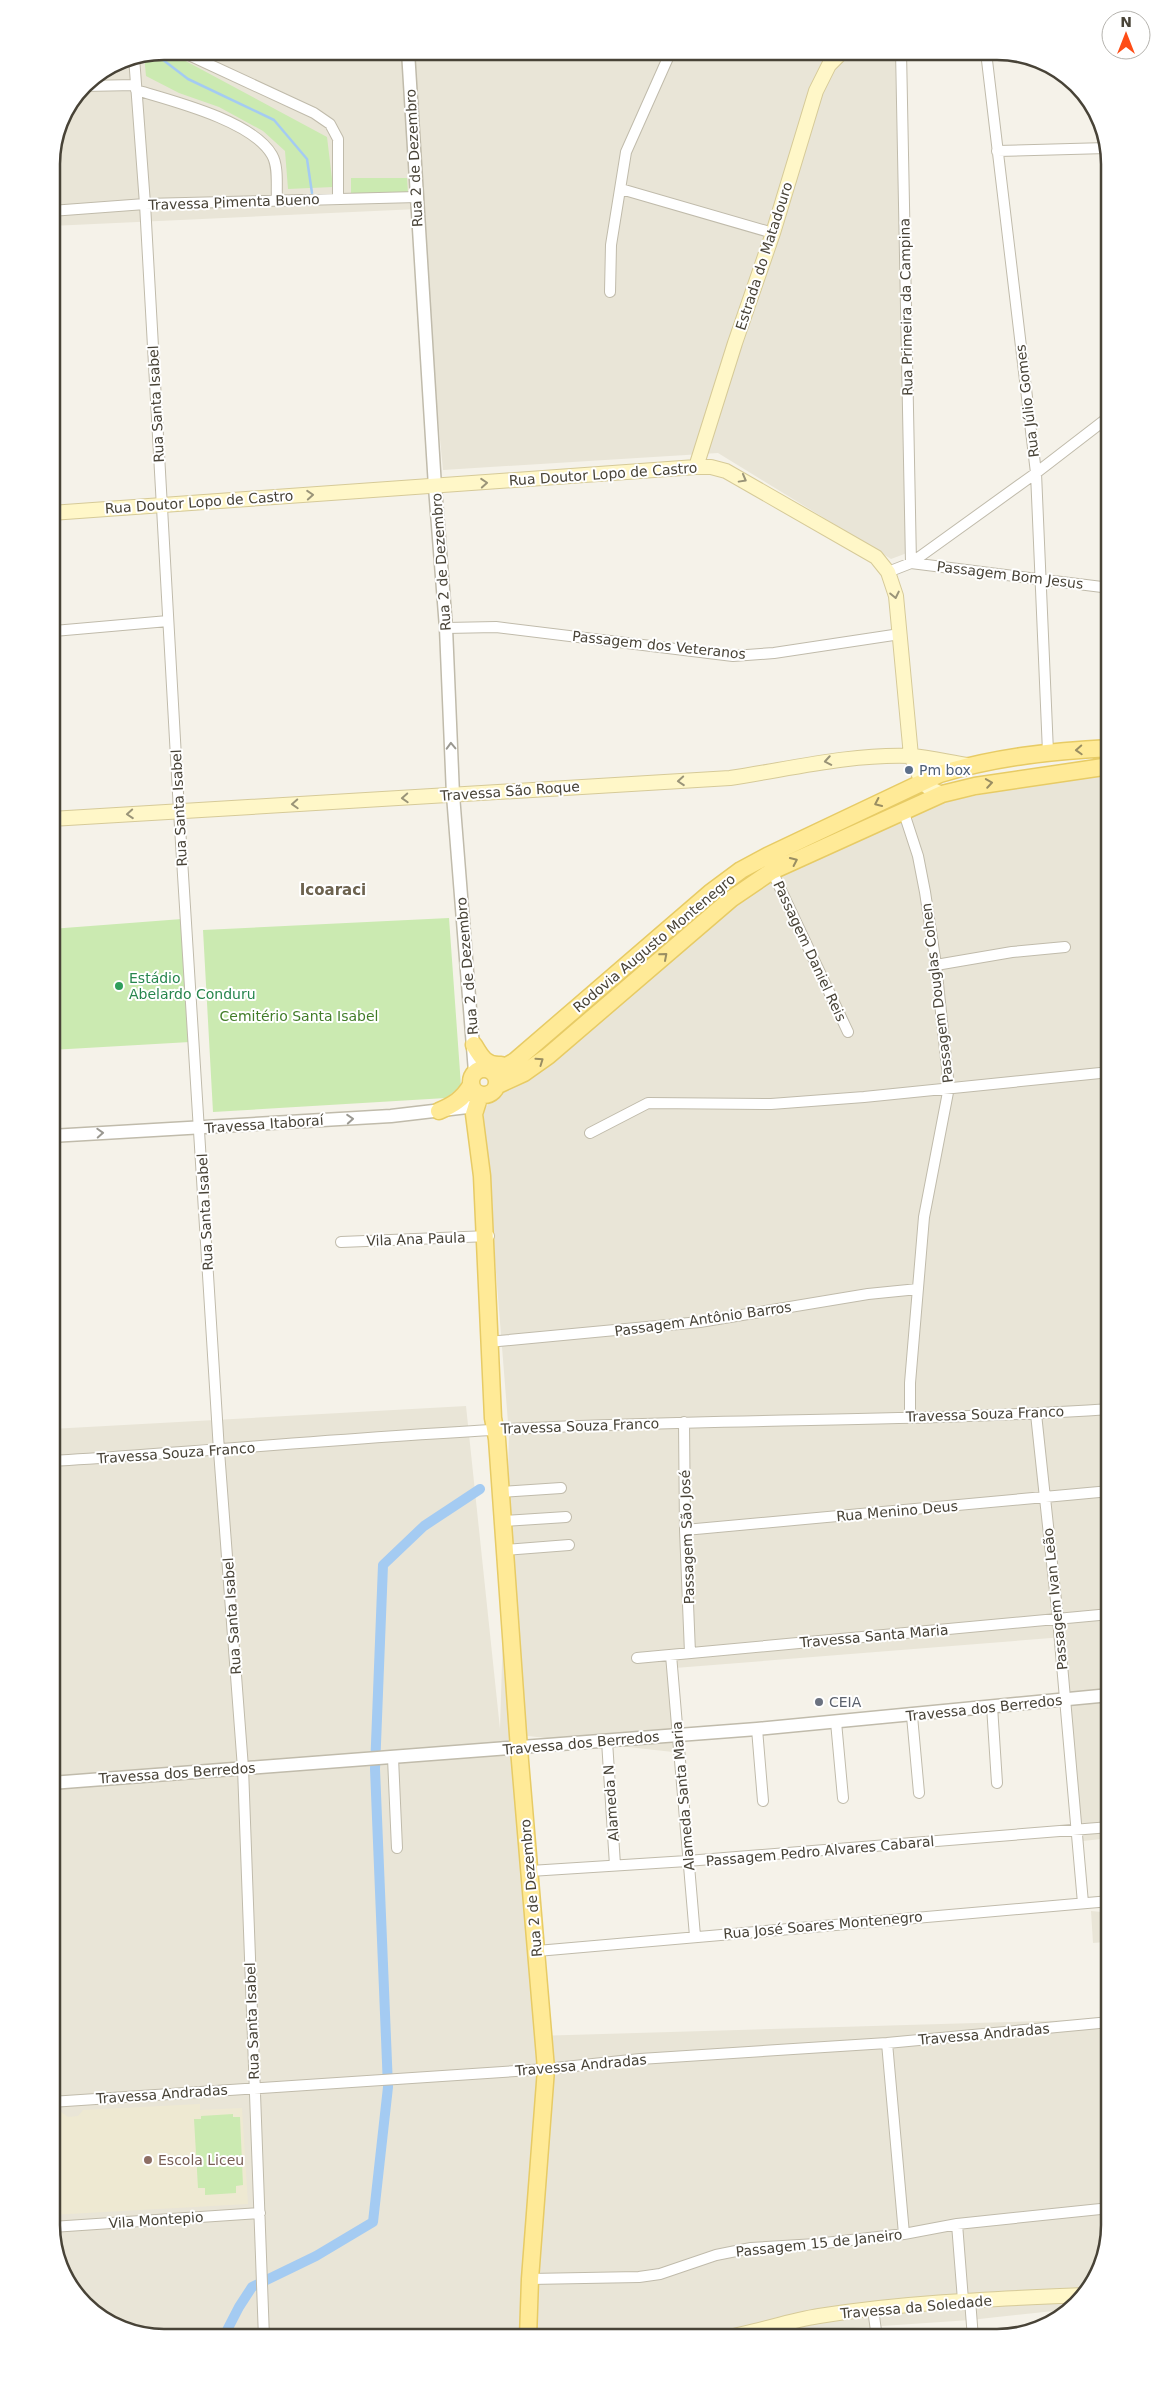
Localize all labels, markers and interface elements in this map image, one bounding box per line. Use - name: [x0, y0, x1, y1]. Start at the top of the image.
- north arrow: [1101, 10, 1151, 60]
- text: N: [1120, 14, 1132, 30]
- street label: Rua 2 de Dezembro: [402, 89, 426, 227]
- street label: Estrada do Matadouro: [732, 180, 796, 332]
- street label: Travessa Pimenta Bueno: [147, 191, 320, 213]
- street label: Rua Primeira da Campina: [896, 218, 916, 396]
- street label: Rua Júlio Gomes: [1012, 344, 1042, 458]
- street label: Rua Santa Isabel: [145, 345, 167, 463]
- street label: Rua Doutor Lopo de Castro: [508, 459, 698, 489]
- one-way arrow: [737, 473, 746, 483]
- one-way arrow: [480, 478, 488, 489]
- street label: Rua Doutor Lopo de Castro: [104, 487, 294, 517]
- one-way arrow: [306, 489, 314, 500]
- street label: Rua 2 de Dezembro: [428, 493, 454, 631]
- street label: Passagem Bom Jesus: [936, 558, 1084, 592]
- one-way arrow: [889, 590, 900, 599]
- street label: Passagem dos Veteranos: [571, 628, 747, 662]
- one-way arrow: [446, 742, 457, 750]
- one-way arrow: [1075, 745, 1083, 756]
- street label: Rua Santa Isabel: [168, 749, 190, 867]
- one-way arrow: [824, 755, 832, 765]
- place label: Pm box: [919, 762, 971, 778]
- marker: Pm box: [903, 764, 915, 776]
- one-way arrow: [677, 775, 685, 786]
- street label: Travessa São Roque: [439, 778, 580, 804]
- one-way arrow: [985, 779, 994, 789]
- one-way arrow: [400, 793, 408, 804]
- one-way arrow: [874, 796, 883, 807]
- one-way arrow: [290, 799, 298, 810]
- one-way arrow: [126, 809, 134, 820]
- one-way arrow: [789, 856, 798, 867]
- street label: Rodovia Augusto Montenegro: [570, 871, 738, 1015]
- street label: Passagem Daniel Reis: [770, 878, 850, 1024]
- district label: Icoaraci: [300, 881, 366, 899]
- street label: Rua 2 de Dezembro: [453, 896, 481, 1036]
- street label: Passagem Douglas Cohen: [918, 902, 956, 1084]
- one-way arrow: [658, 954, 667, 962]
- place label: Estádio Abelardo Conduru: [129, 970, 256, 1002]
- marker: Estádio Abelardo Conduru: [113, 980, 125, 992]
- park label: Cemitério Santa Isabel: [220, 1008, 378, 1024]
- one-way arrow: [534, 1058, 544, 1067]
- street label: Travessa Itaboraí: [203, 1112, 325, 1136]
- one-way arrow: [346, 1113, 354, 1124]
- one-way arrow: [96, 1128, 104, 1139]
- street label: Rua Santa Isabel: [194, 1153, 216, 1271]
- street label: Vila Ana Paula: [366, 1229, 466, 1249]
- street label: Passagem Antônio Barros: [614, 1299, 792, 1339]
- street label: Travessa Souza Franco: [904, 1403, 1065, 1425]
- street label: Travessa Souza Franco: [499, 1415, 660, 1437]
- street label: Travessa Souza Franco: [95, 1439, 256, 1467]
- street label: Passagem São José: [677, 1470, 697, 1604]
- street label: Rua Menino Deus: [836, 1498, 958, 1524]
- street label: Passagem Ivan Leão: [1040, 1527, 1070, 1671]
- street label: Rua Santa Isabel: [220, 1557, 244, 1675]
- street label: Travessa Santa Maria: [798, 1622, 949, 1651]
- street label: Travessa dos Berredos: [904, 1692, 1063, 1724]
- place label: CEIA: [829, 1694, 862, 1710]
- marker: CEIA: [813, 1696, 825, 1708]
- street label: Alameda Santa Maria: [668, 1721, 698, 1871]
- street label: Travessa dos Berredos: [501, 1728, 660, 1758]
- street label: Travessa dos Berredos: [97, 1760, 256, 1787]
- street label: Alameda N: [600, 1764, 622, 1842]
- street label: Rua 2 de Dezembro: [517, 1818, 545, 1958]
- street label: Passagem Pedro Alvares Cabaral: [705, 1833, 935, 1869]
- street label: Rua José Soares Montenegro: [723, 1908, 923, 1942]
- street label: Rua Santa Isabel: [242, 1962, 262, 2080]
- street label: Travessa Andradas: [917, 2020, 1050, 2048]
- street label: Travessa Andradas: [514, 2051, 647, 2079]
- street label: Travessa Andradas: [95, 2081, 228, 2107]
- place label: Escola Liceu: [158, 2152, 244, 2168]
- marker: Escola Liceu: [142, 2154, 154, 2166]
- street label: Vila Montepio: [108, 2209, 204, 2231]
- street label: Passagem 15 de Janeiro: [735, 2226, 903, 2260]
- street label: Travessa da Soledade: [839, 2292, 993, 2322]

